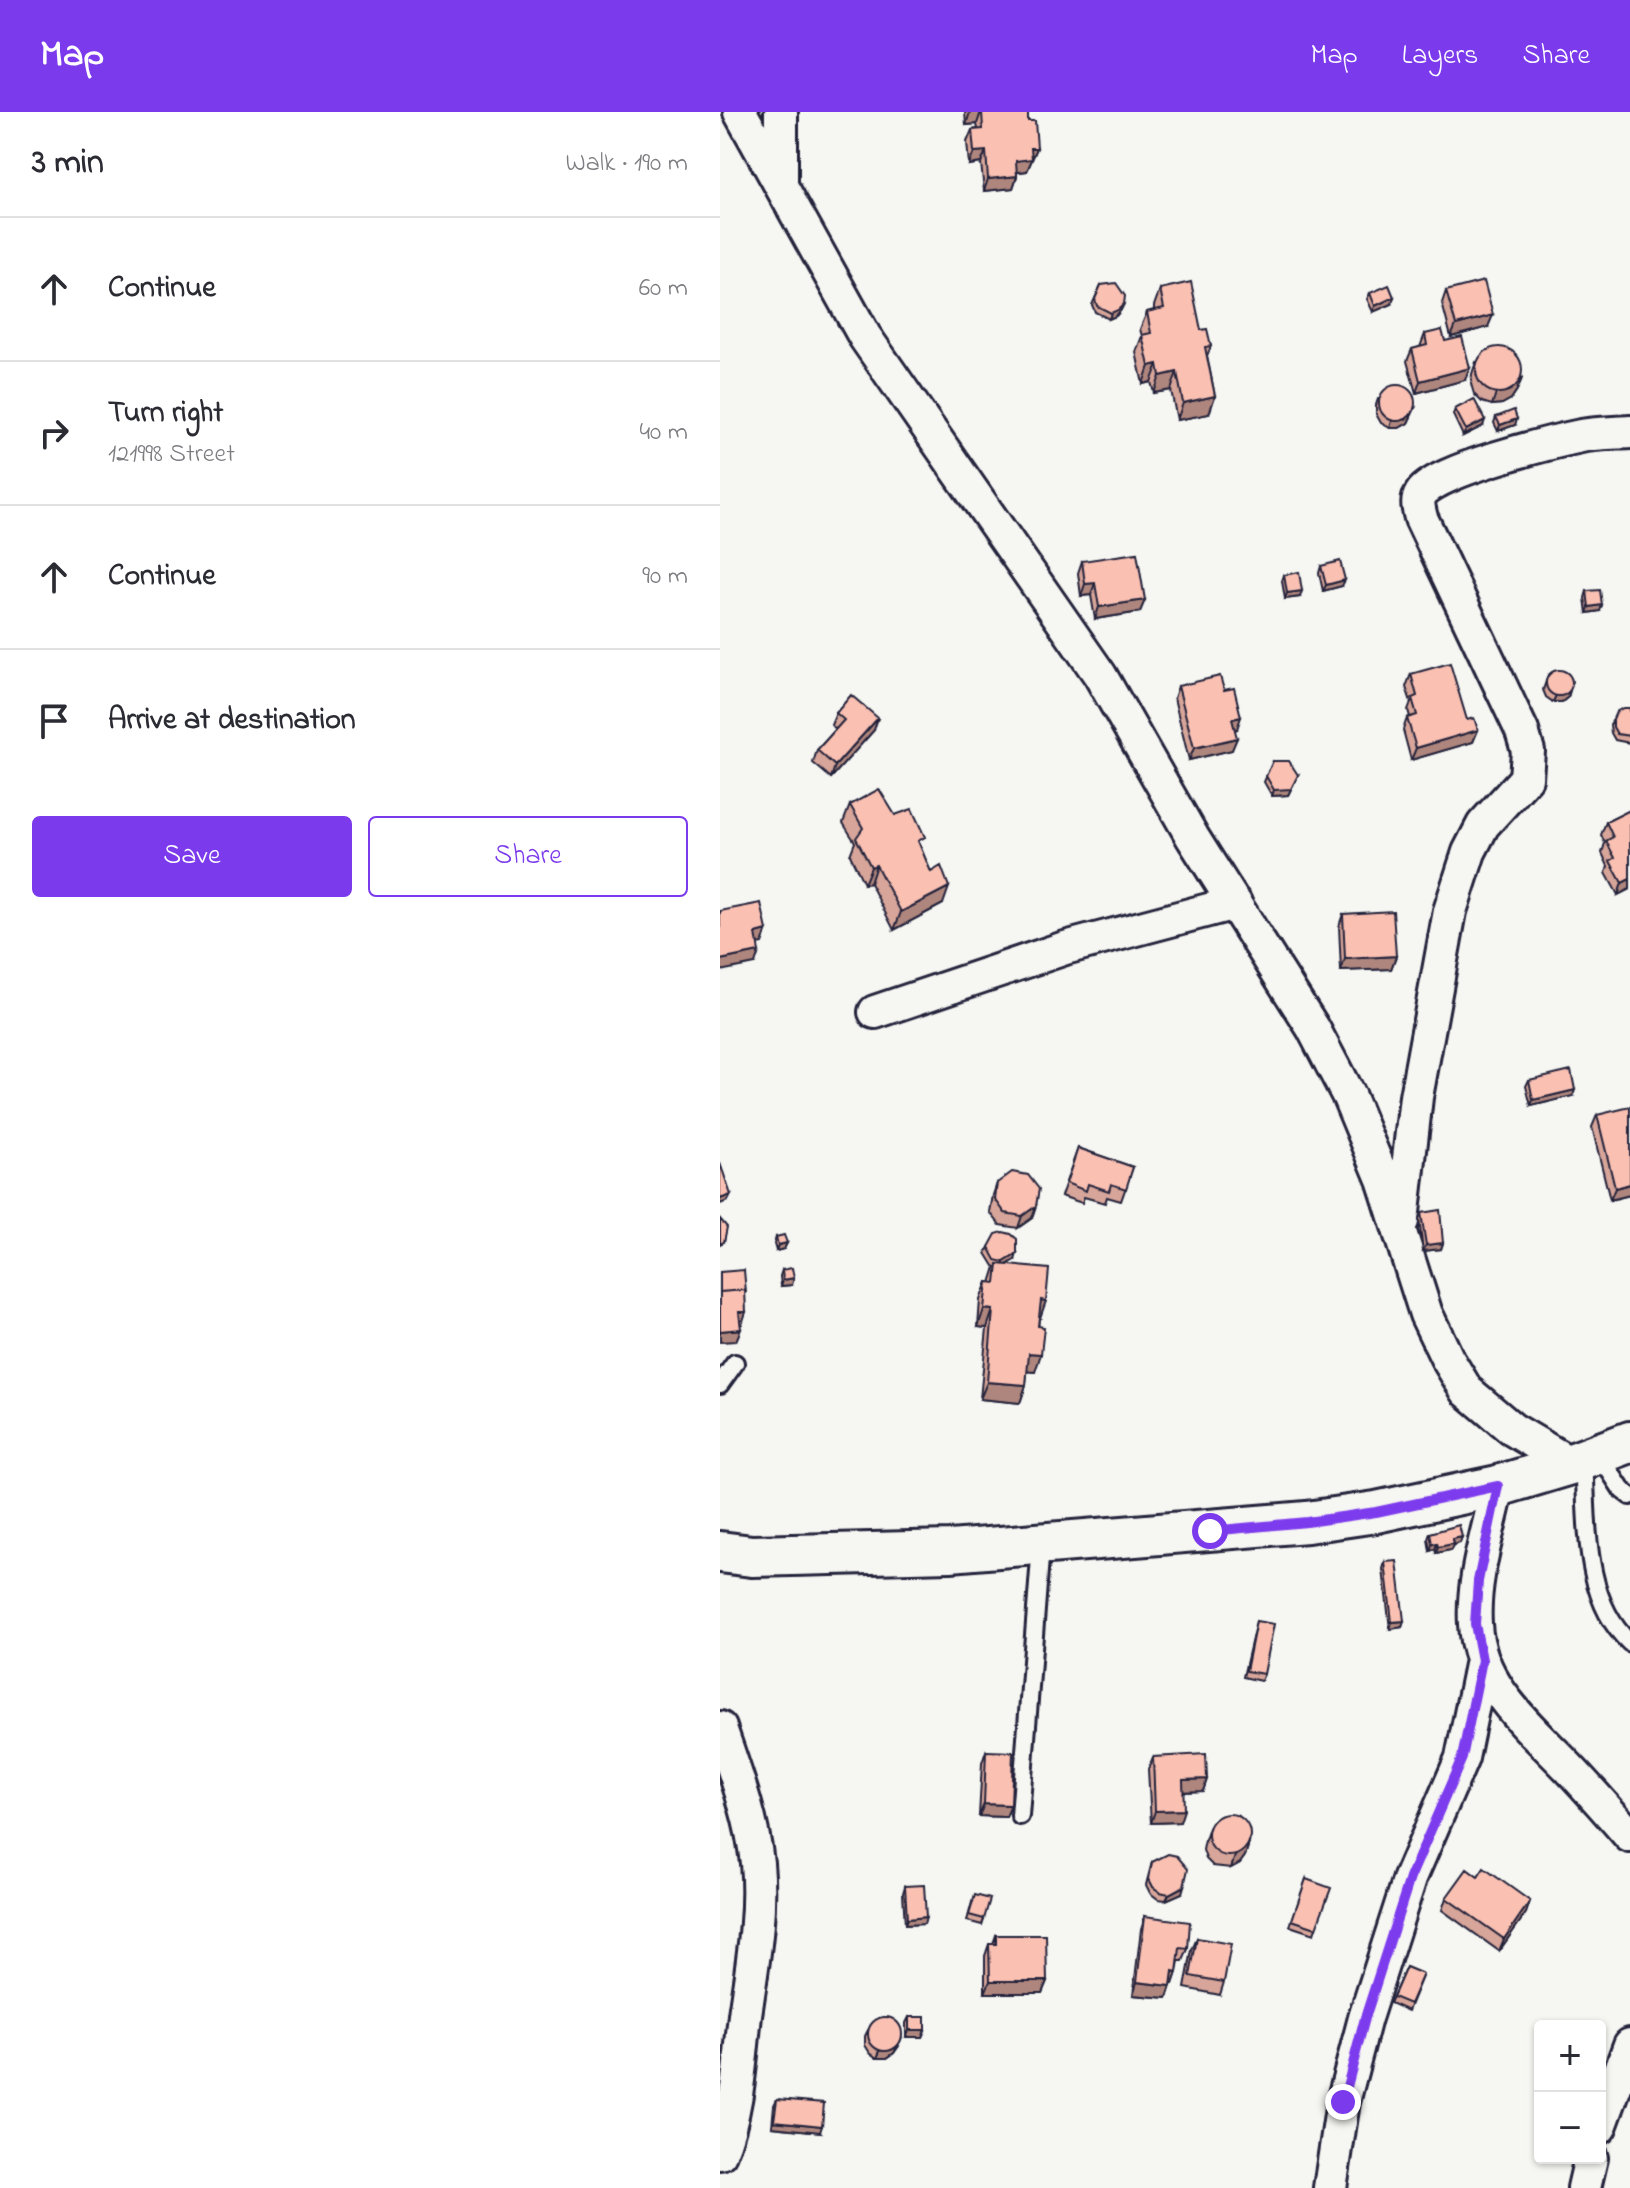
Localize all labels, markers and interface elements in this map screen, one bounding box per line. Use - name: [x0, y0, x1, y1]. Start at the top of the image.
- text: Map: [40, 28, 104, 84]
- text: Map: [1310, 36, 1358, 77]
- text: Layers: [1402, 36, 1478, 77]
- text: Share: [1522, 36, 1590, 77]
- text: 3 min: [32, 139, 104, 189]
- text: Walk · 190 m: [566, 145, 688, 183]
- icon: ahead: [32, 267, 76, 311]
- text: Continue: [108, 267, 216, 311]
- text: 60 m: [639, 270, 688, 308]
- text: Turn right: [108, 392, 223, 436]
- icon: right: [32, 411, 76, 455]
- text: 40 m: [639, 414, 688, 452]
- text: 121998 Street: [108, 436, 235, 474]
- icon: ahead: [32, 555, 76, 599]
- text: Continue: [108, 555, 216, 599]
- text: 90 m: [642, 558, 688, 596]
- icon: arrive: [32, 699, 76, 743]
- text: Arrive at destination: [108, 699, 356, 743]
- button: Save: [32, 816, 352, 897]
- button: Share: [368, 816, 688, 897]
- route start: [1192, 1513, 1228, 1549]
- map controls: [1534, 2020, 1606, 2164]
- button: +: [1534, 2020, 1606, 2092]
- route end: [1325, 2084, 1361, 2120]
- button: −: [1534, 2092, 1606, 2164]

